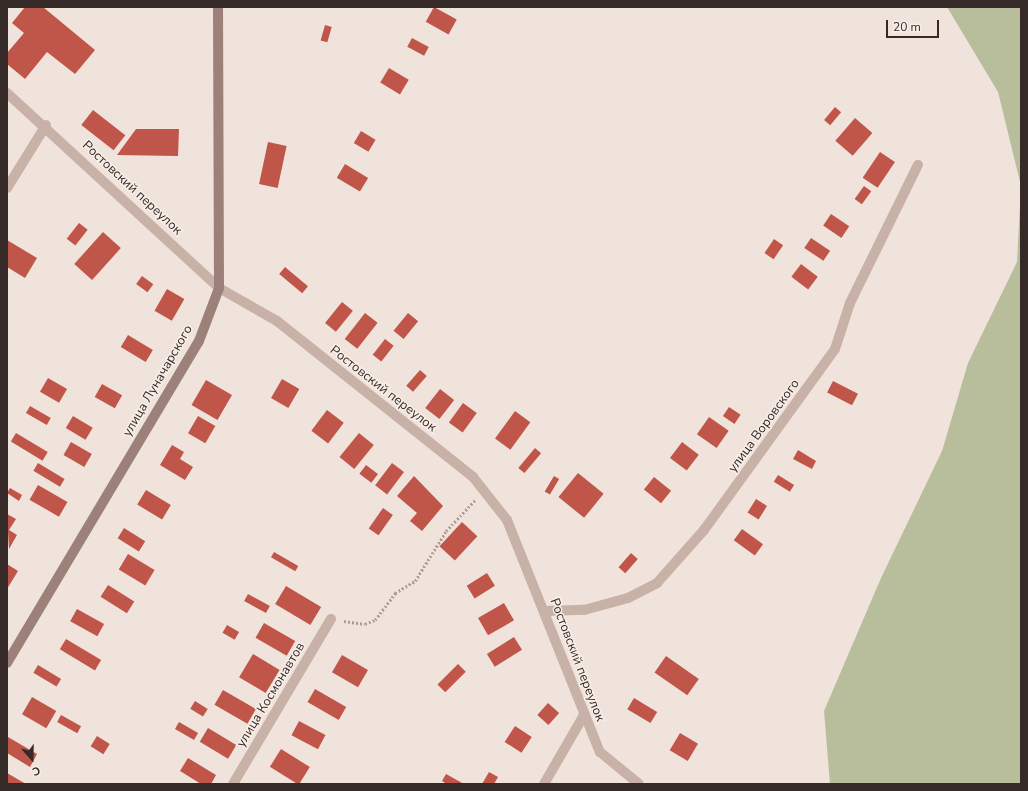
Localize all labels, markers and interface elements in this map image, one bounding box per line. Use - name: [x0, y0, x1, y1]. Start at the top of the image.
- scale bar: [888, 12, 941, 38]
- text: 20 m: [893, 19, 921, 35]
- street label: Ростовский переулок: [79, 138, 185, 238]
- street label: улица Луначарского: [120, 323, 196, 439]
- street label: Ростовский переулок: [327, 343, 439, 435]
- street label: улица Воровского: [725, 376, 803, 476]
- street label: Ростовский переулок: [546, 596, 608, 724]
- street label: улица Космонавтов: [234, 640, 308, 750]
- north arrow: [12, 739, 52, 779]
- text: С: [30, 762, 42, 779]

